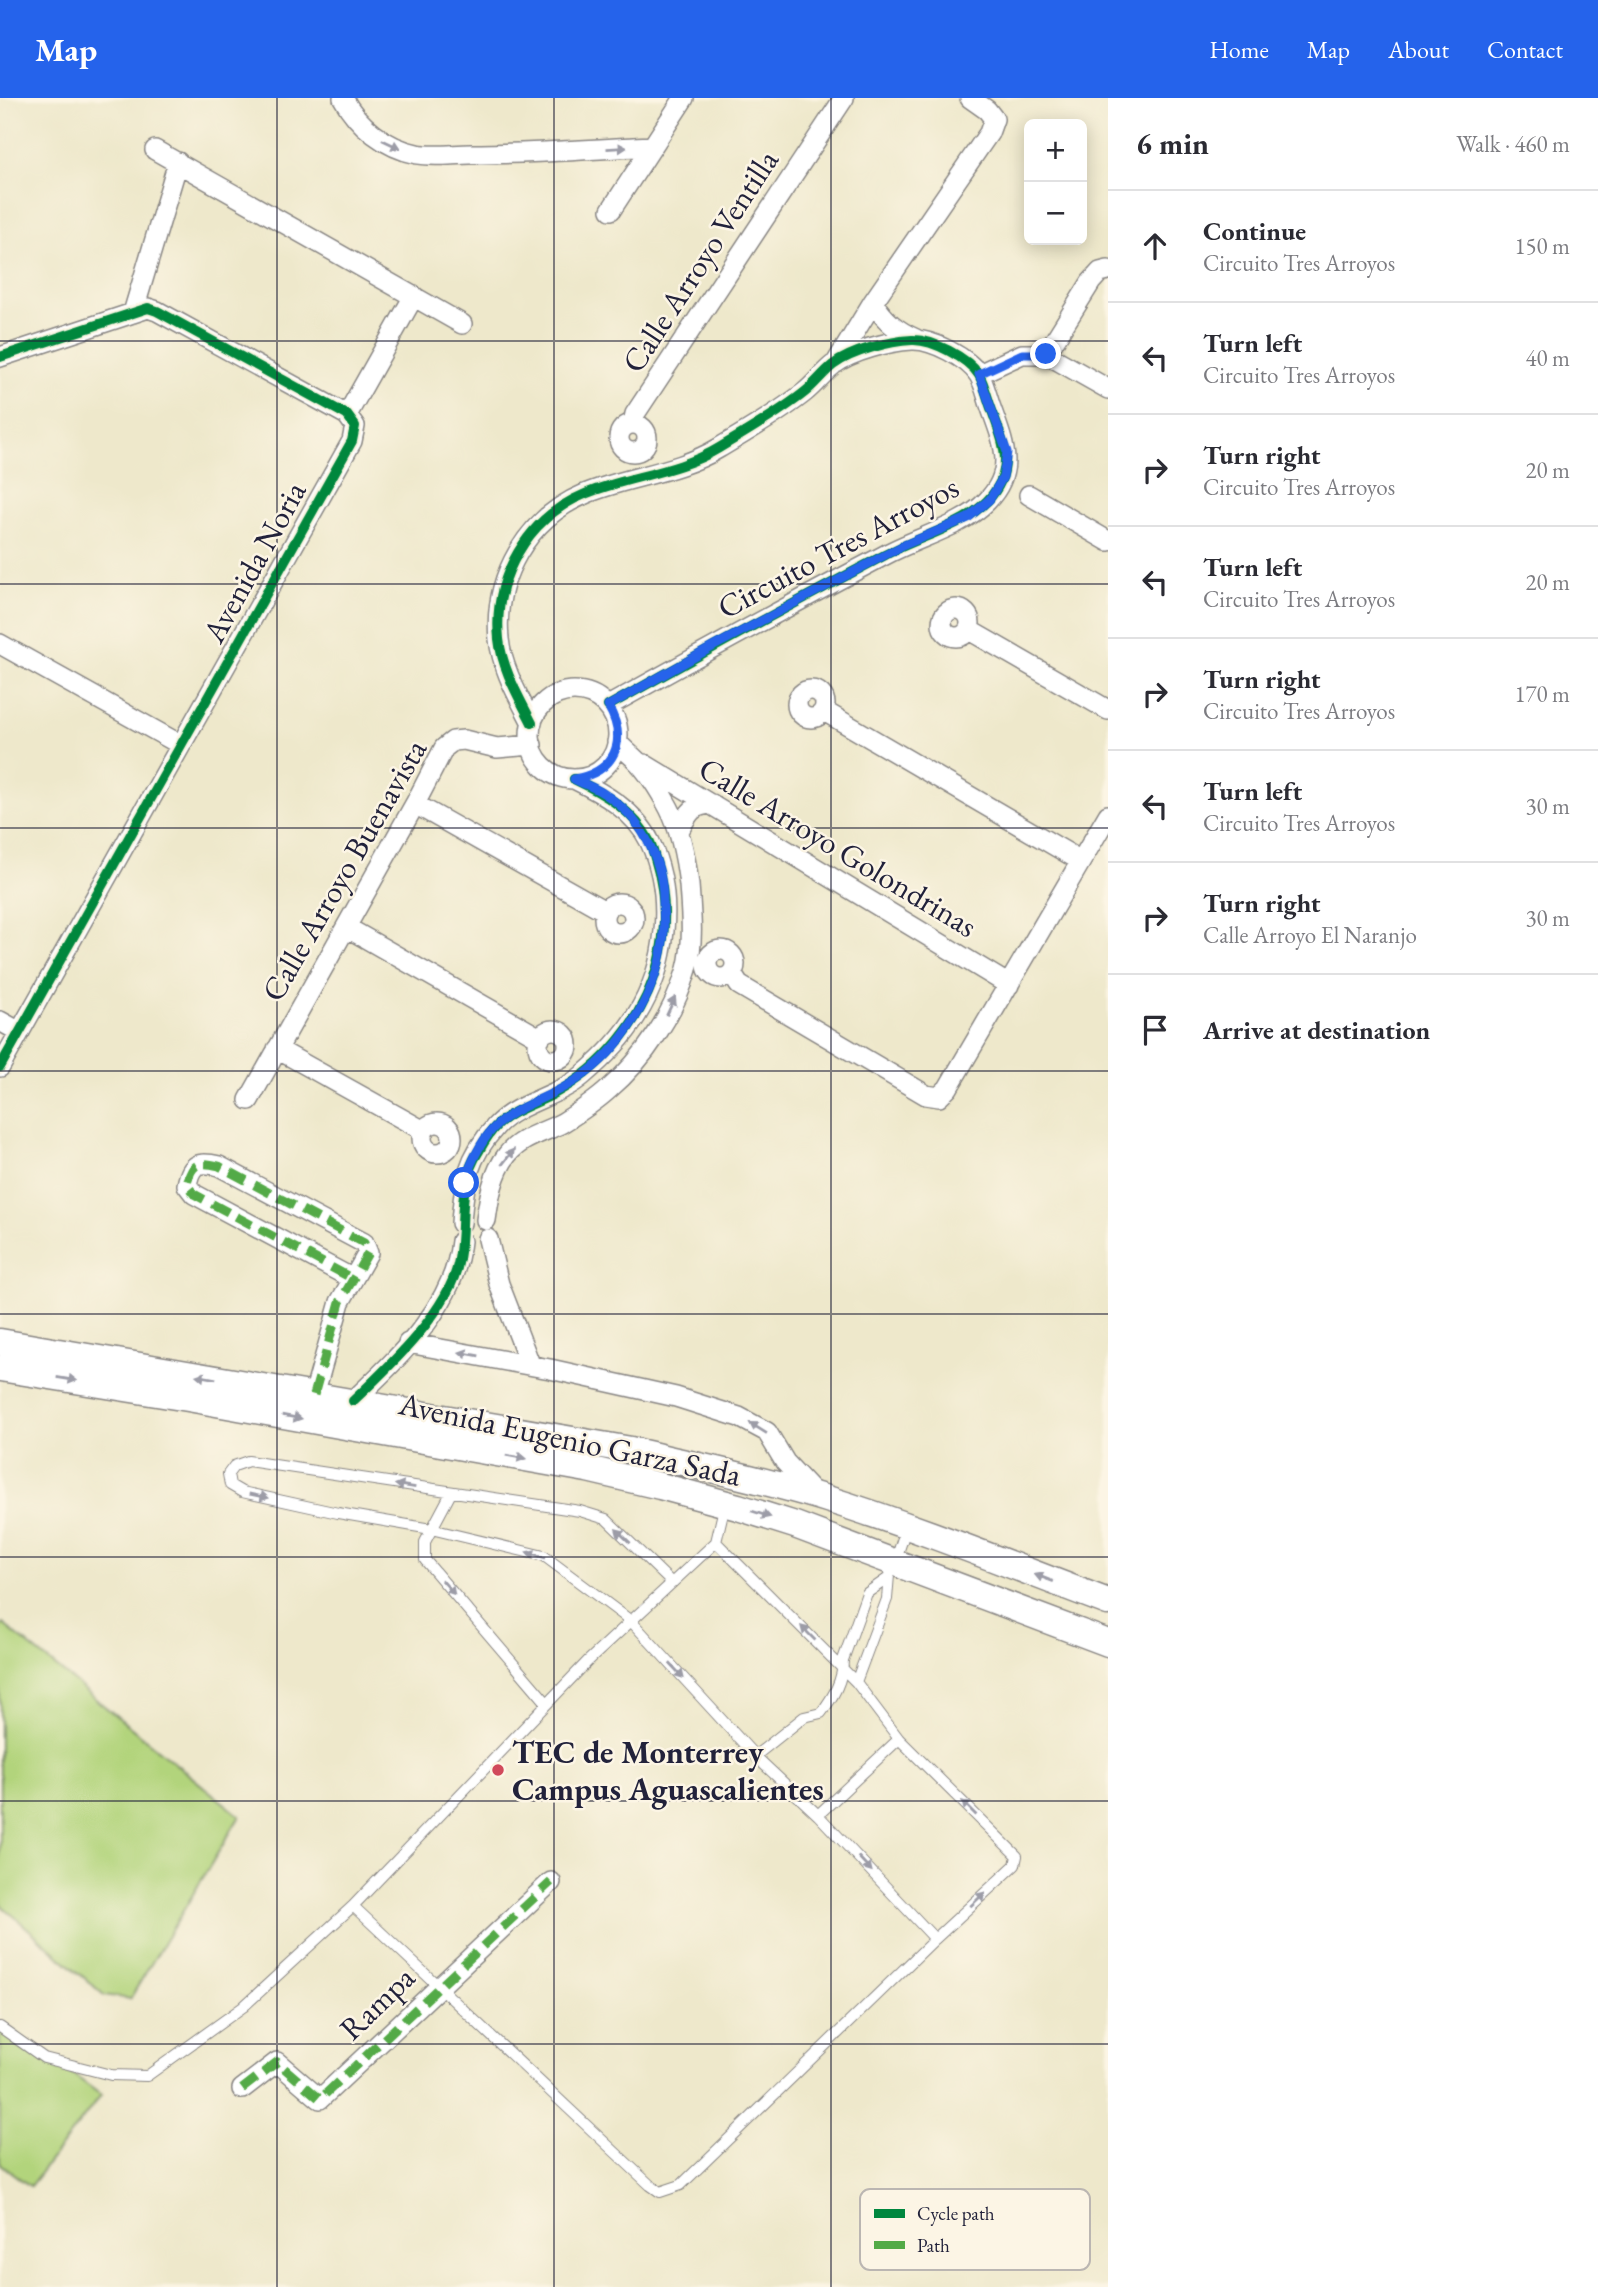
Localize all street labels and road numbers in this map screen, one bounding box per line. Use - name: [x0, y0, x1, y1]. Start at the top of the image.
- street label: Calle Arroyo Ventilla: [612, 141, 788, 380]
- street label: Circuito Tres Arroyos: [710, 466, 966, 628]
- street label: Avenida Noria: [192, 474, 316, 651]
- street label: Calle Arroyo Buenavista: [252, 731, 436, 1009]
- street label: Calle Arroyo Golondrinas: [691, 747, 985, 947]
- street label: Avenida Eugenio Garza Sada: [394, 1382, 745, 1496]
- street label: Rampa: [330, 1957, 424, 2049]

